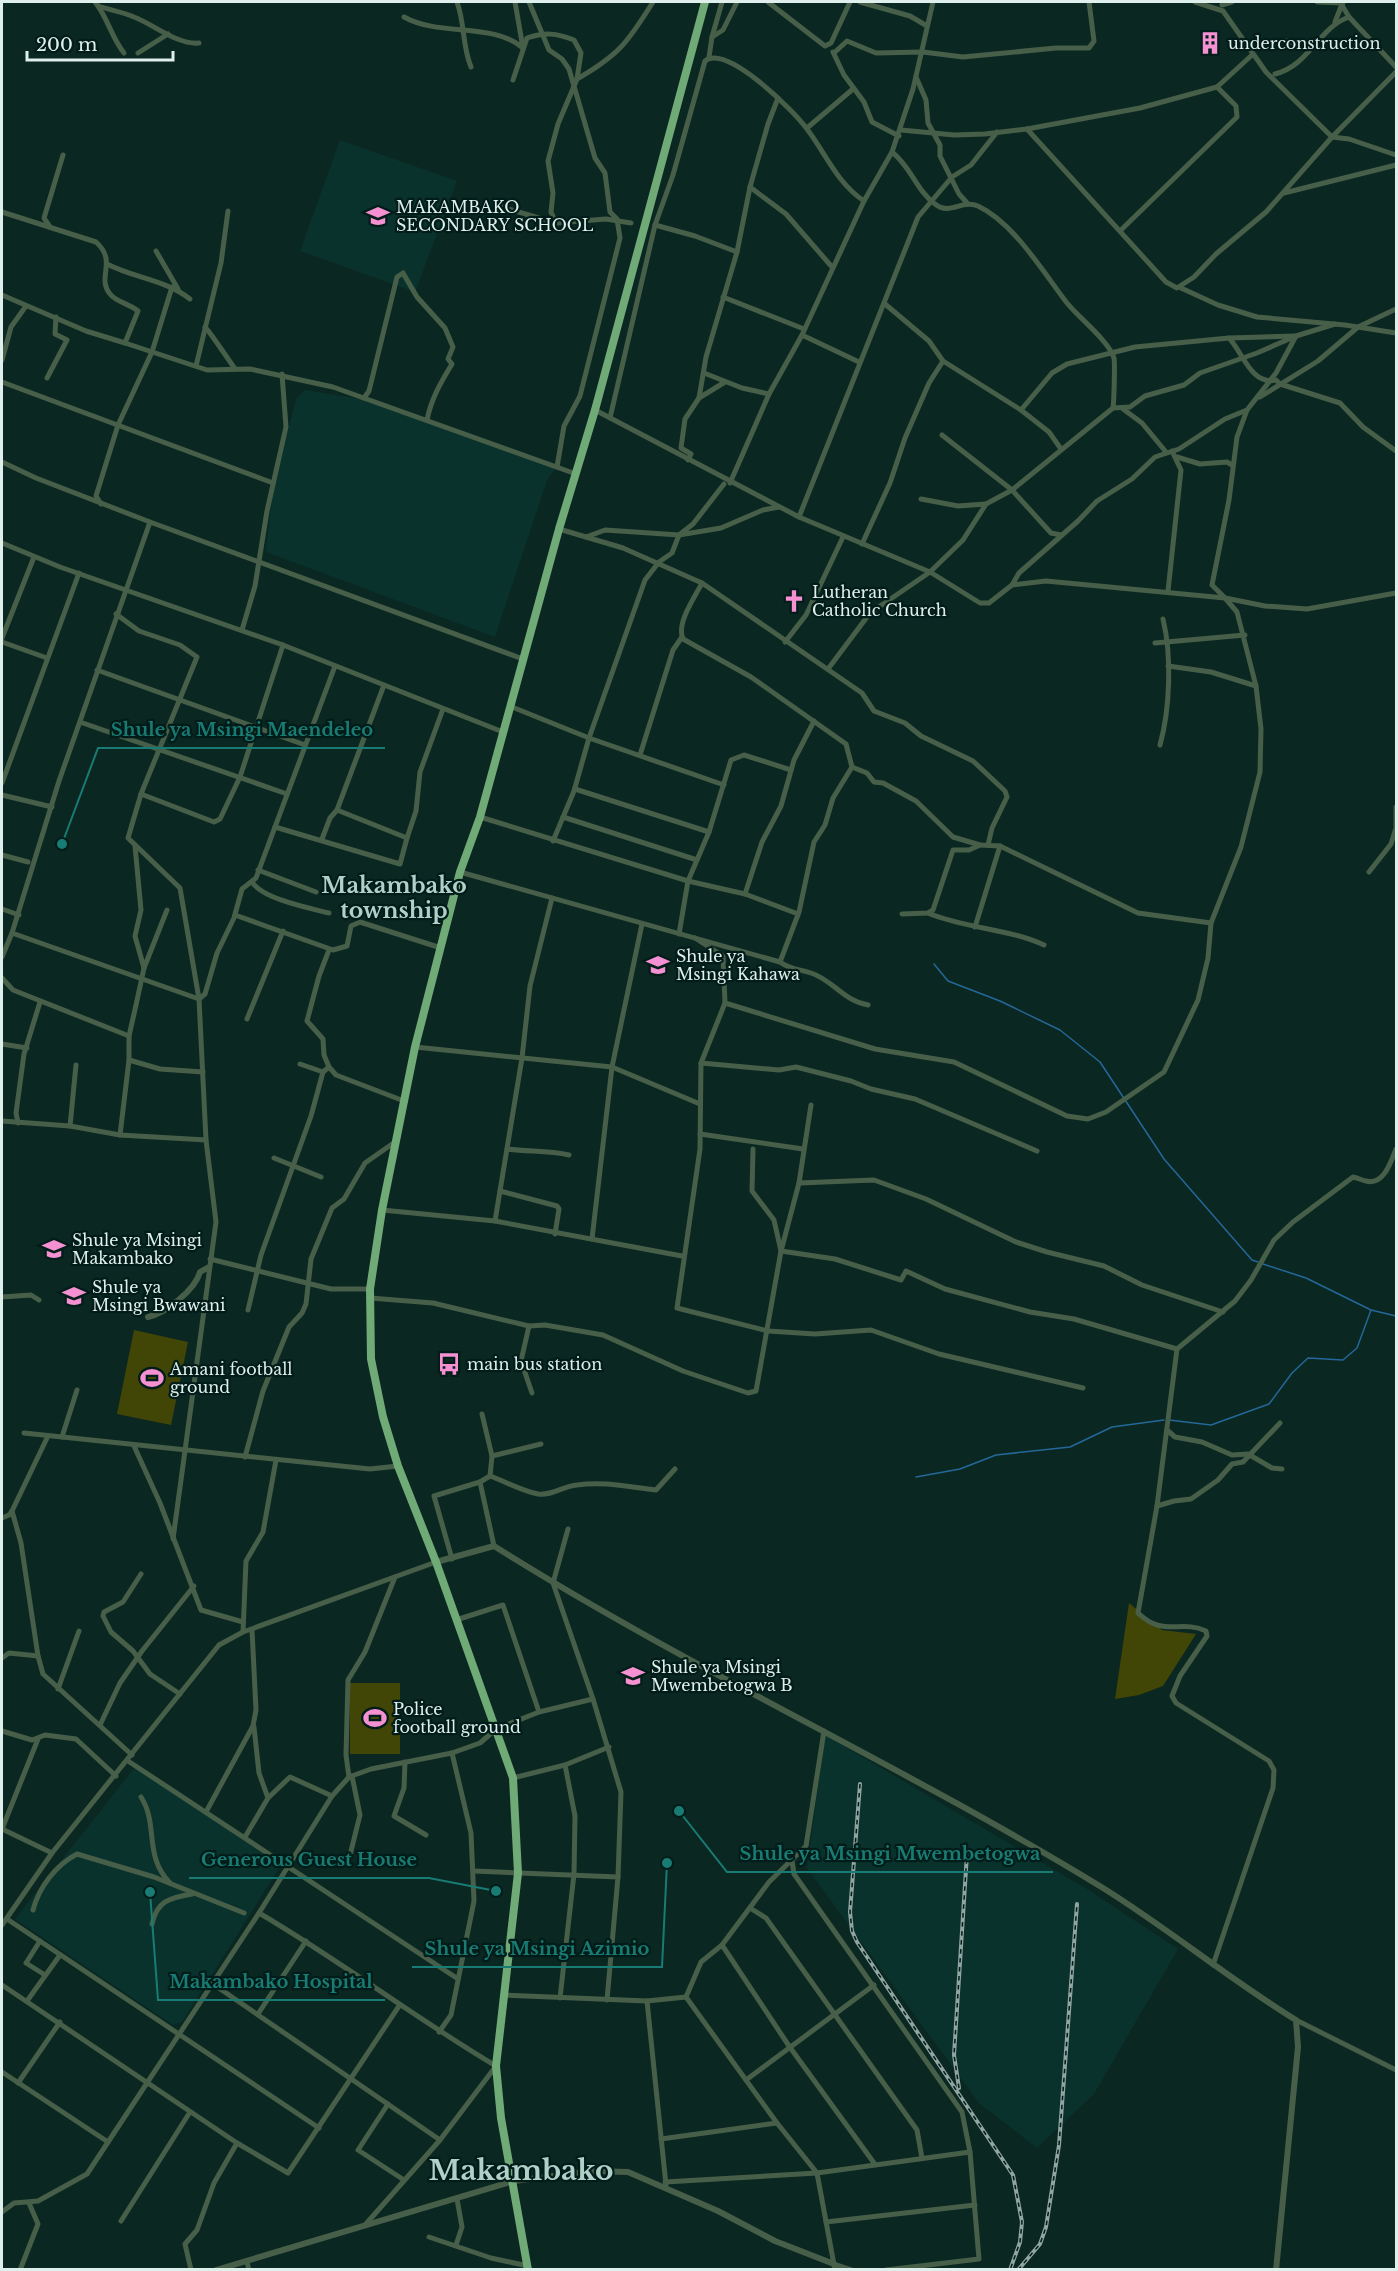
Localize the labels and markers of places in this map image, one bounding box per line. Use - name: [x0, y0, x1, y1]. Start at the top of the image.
- building icon: underconstruction: [1197, 30, 1223, 56]
- place label: underconstruction: [1228, 33, 1380, 53]
- place label: MAKAMBAKO SECONDARY SCHOOL: [396, 197, 594, 235]
- school or university icon: MAKAMBAKO SECONDARY SCHOOL: [365, 203, 391, 229]
- place label: Lutheran Catholic Church: [812, 582, 947, 620]
- church icon: Lutheran Catholic Church: [781, 588, 807, 614]
- callout: Shule ya Msingi Maendeleo: [98, 712, 385, 748]
- place label: Shule ya Msingi Kahawa: [676, 946, 800, 984]
- school or university icon: Shule ya Msingi Kahawa: [645, 952, 671, 978]
- place label: Shule ya Msingi Makambako: [72, 1230, 203, 1268]
- school or university icon: Shule ya Msingi Makambako: [41, 1236, 67, 1262]
- place label: Shule ya Msingi Bwawani: [92, 1277, 226, 1315]
- school or university icon: Shule ya Msingi Bwawani: [61, 1283, 87, 1309]
- bus stop icon: main bus station: [436, 1351, 462, 1377]
- place label: main bus station: [467, 1354, 602, 1374]
- place label: Amani football ground: [169, 1359, 293, 1397]
- sports icon: Amani football ground: [139, 1365, 165, 1391]
- place label: Shule ya Msingi Mwembetogwa B: [651, 1657, 792, 1695]
- school or university icon: Shule ya Msingi Mwembetogwa B: [620, 1663, 646, 1689]
- place label: Police football ground: [393, 1699, 521, 1737]
- sports icon: Police football ground: [362, 1705, 388, 1731]
- callout: Shule ya Msingi Mwembetogwa: [727, 1836, 1053, 1872]
- callout: Generous Guest House: [189, 1842, 429, 1878]
- callout: Shule ya Msingi Azimio: [412, 1931, 662, 1967]
- callout: Makambako Hospital: [158, 1964, 385, 2000]

